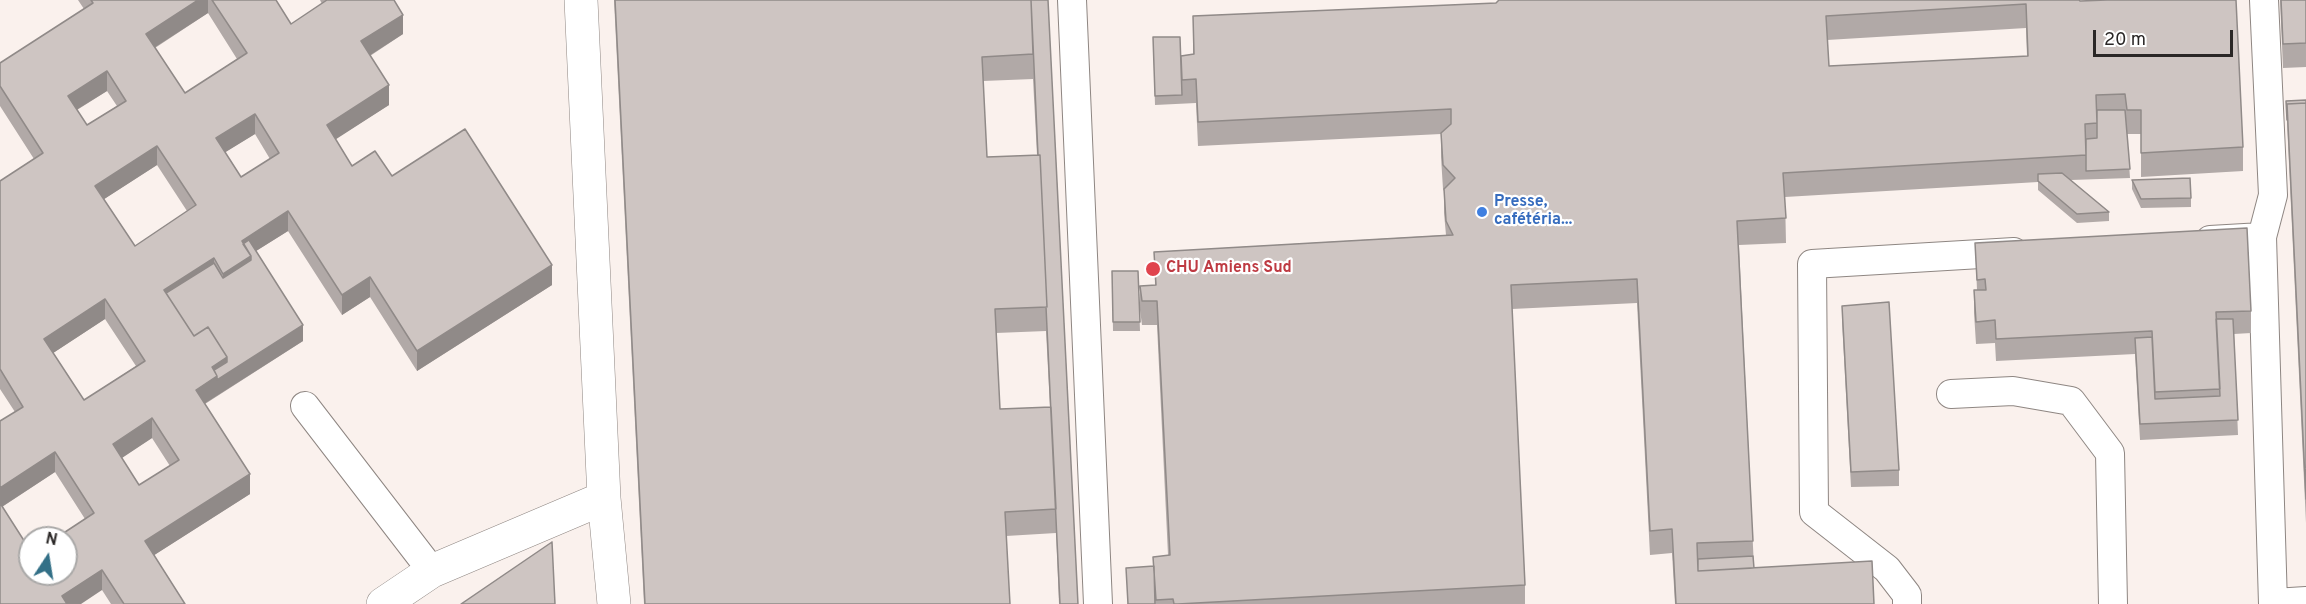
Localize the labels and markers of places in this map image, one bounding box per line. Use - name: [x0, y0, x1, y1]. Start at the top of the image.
- place label: Presse, cafétéria...: [1494, 193, 1572, 231]
- marker: Presse, cafétéria...: [1475, 205, 1489, 219]
- place label: CHU Amiens Sud: [1166, 259, 1292, 279]
- marker: CHU Amiens Sud: [1144, 260, 1162, 278]

